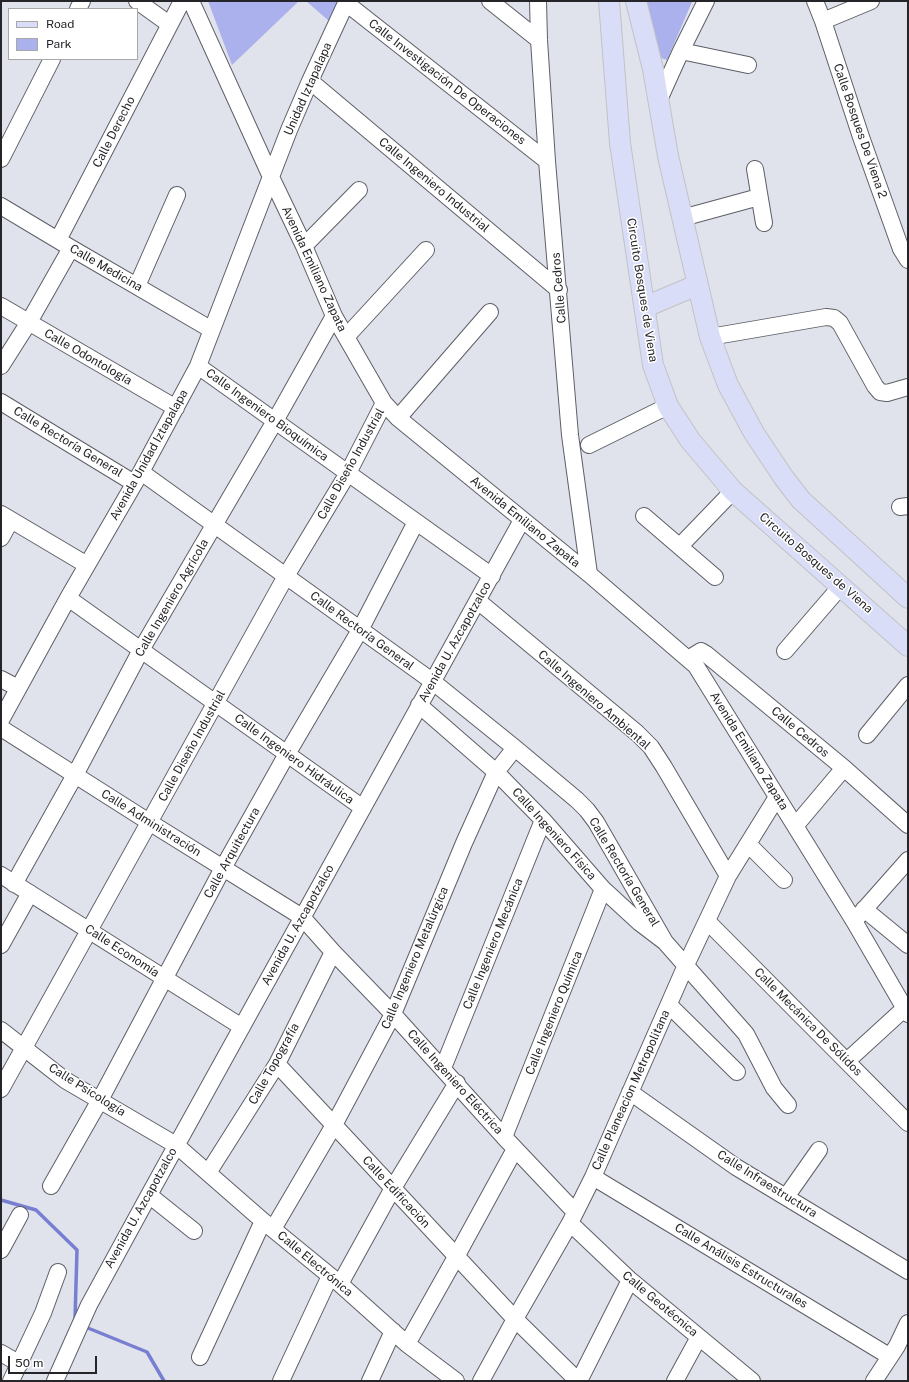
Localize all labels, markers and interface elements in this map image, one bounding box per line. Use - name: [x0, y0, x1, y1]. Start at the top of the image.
- legend: [8, 8, 138, 60]
- street label: Calle Investigación De Operaciones: [366, 16, 528, 148]
- text: Road: [46, 17, 74, 31]
- text: Park: [46, 37, 72, 51]
- street label: Unidad Iztapalapa: [281, 40, 335, 138]
- street label: Calle Bosques De Viena 2: [830, 62, 890, 200]
- street label: Calle Derecho: [90, 94, 138, 170]
- street label: Calle Ingeniero Industrial: [376, 135, 492, 235]
- street label: Avenida Emiliano Zapata: [279, 204, 349, 334]
- street label: Circuito Bosques de Viena: [623, 217, 661, 363]
- street label: Calle Medicina: [67, 241, 145, 295]
- street label: Calle Cedros: [549, 252, 569, 324]
- street label: Calle Odontología: [42, 326, 134, 388]
- street label: Calle Ingeniero Bioquímica: [203, 366, 331, 464]
- street label: Avenida Unidad Iztapalapa: [107, 387, 191, 523]
- street label: Calle Rectoría General: [11, 404, 125, 480]
- street label: Calle Diseño Industrial: [314, 406, 388, 522]
- street label: Avenida Emiliano Zapata: [467, 473, 583, 571]
- street label: Circuito Bosques de Viena: [756, 510, 876, 616]
- street label: Calle Ingeniero Agrícola: [132, 537, 212, 659]
- street label: Avenida U. Azcapotzalco: [416, 579, 494, 705]
- street label: Calle Rectoría General: [307, 589, 417, 673]
- street label: Calle Ingeniero Ambiental: [535, 647, 653, 753]
- street label: Calle Diseño Industrial: [155, 688, 229, 804]
- street label: Avenida Emiliano Zapata: [707, 689, 791, 813]
- street label: Calle Cedros: [768, 704, 832, 760]
- street label: Calle Ingeniero Hidráulica: [232, 711, 356, 807]
- street label: Calle Ingeniero Física: [509, 785, 599, 883]
- street label: Calle Administración: [98, 786, 204, 860]
- street label: Calle Arquitectura: [201, 805, 263, 901]
- street label: Calle Rectoría General: [586, 815, 662, 929]
- street label: Avenida U. Azcapotzalco: [259, 862, 337, 988]
- street label: Calle Ingeniero Mecánica: [460, 876, 526, 1012]
- street label: Calle Ingeniero Metalúrgica: [378, 885, 452, 1031]
- street label: Calle Economía: [82, 922, 162, 980]
- street label: Calle Ingeniero Química: [523, 949, 585, 1077]
- street label: Calle Mecánica De Sólidos: [751, 965, 865, 1079]
- street label: Calle Planeacion Metropolitana: [589, 1008, 673, 1172]
- street label: Calle Topografía: [246, 1021, 302, 1107]
- street label: Calle Ingeniero Eléctrica: [404, 1027, 506, 1137]
- street label: Calle Psicología: [46, 1061, 128, 1119]
- street label: Avenida U. Azcapotzalco: [102, 1145, 180, 1271]
- street label: Calle Infraestructura: [714, 1147, 820, 1221]
- street label: Calle Edificación: [359, 1153, 433, 1231]
- street label: Calle Análisis Estructurales: [672, 1221, 810, 1311]
- street label: Calle Electrónica: [274, 1228, 356, 1300]
- street label: Calle Geotécnica: [619, 1268, 701, 1340]
- scale bar: [10, 1348, 99, 1374]
- text: 50 m: [15, 1356, 43, 1370]

